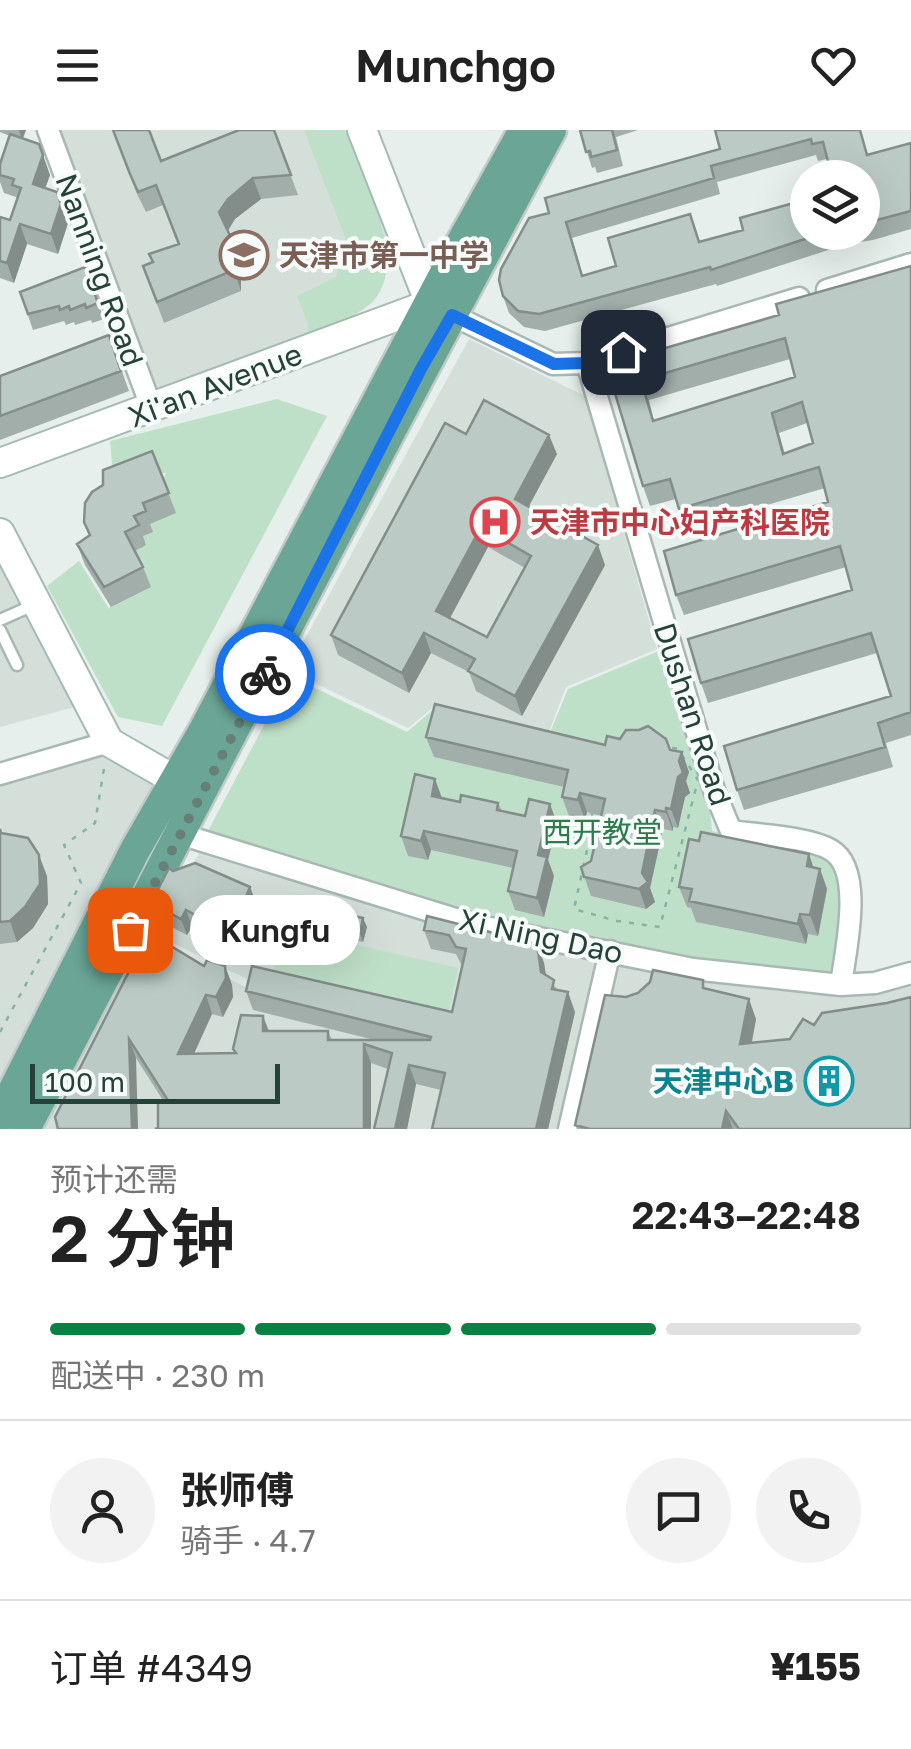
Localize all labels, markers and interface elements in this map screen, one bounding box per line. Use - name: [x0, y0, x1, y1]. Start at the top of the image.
- icon: menu: [50, 38, 105, 93]
- text: Munchgo: [355, 38, 556, 92]
- icon: heart: [806, 38, 861, 93]
- map controls: [790, 160, 880, 250]
- button: layers: [790, 160, 880, 250]
- street label: Nanning Road: [48, 169, 152, 371]
- school or university icon: 天津市第一中学: [218, 229, 270, 281]
- place label: 天津市第一中学: [279, 237, 489, 273]
- pin: [581, 310, 666, 395]
- icon: home: [596, 325, 651, 380]
- street label: Xi'an Avenue: [123, 335, 307, 435]
- hospital icon: 天津市中心妇产科医院: [469, 496, 521, 548]
- place label: 天津市中心妇产科医院: [530, 504, 830, 540]
- street label: Dushan Road: [647, 618, 739, 810]
- courier: [215, 624, 315, 724]
- icon: bike: [238, 647, 293, 702]
- park label: 西开教堂: [542, 814, 662, 850]
- pin: [88, 888, 173, 973]
- callout: Kungfu: [190, 895, 360, 965]
- street label: Xi Ning Dao: [456, 901, 626, 971]
- icon: bag: [103, 903, 158, 958]
- text: Kungfu: [220, 911, 330, 949]
- building icon: 天津中心B: [803, 1055, 855, 1107]
- scale bar: [30, 1059, 280, 1104]
- place label: 天津中心B: [653, 1063, 794, 1099]
- text: 100 m: [45, 1065, 125, 1098]
- text: 预计还需: [50, 1160, 178, 1198]
- text: 22:43–22:48: [632, 1192, 861, 1237]
- text: 2 分钟: [50, 1198, 235, 1276]
- text: 配送中 · 230 m: [50, 1356, 265, 1394]
- button: person: [50, 1458, 155, 1563]
- button: chat: [626, 1458, 731, 1563]
- button: phone: [756, 1458, 861, 1563]
- text: 张师傅: [180, 1467, 294, 1512]
- text: 骑手 · 4.7: [180, 1521, 316, 1559]
- text: ¥155: [770, 1643, 861, 1688]
- text: 订单 #4349: [50, 1645, 253, 1690]

